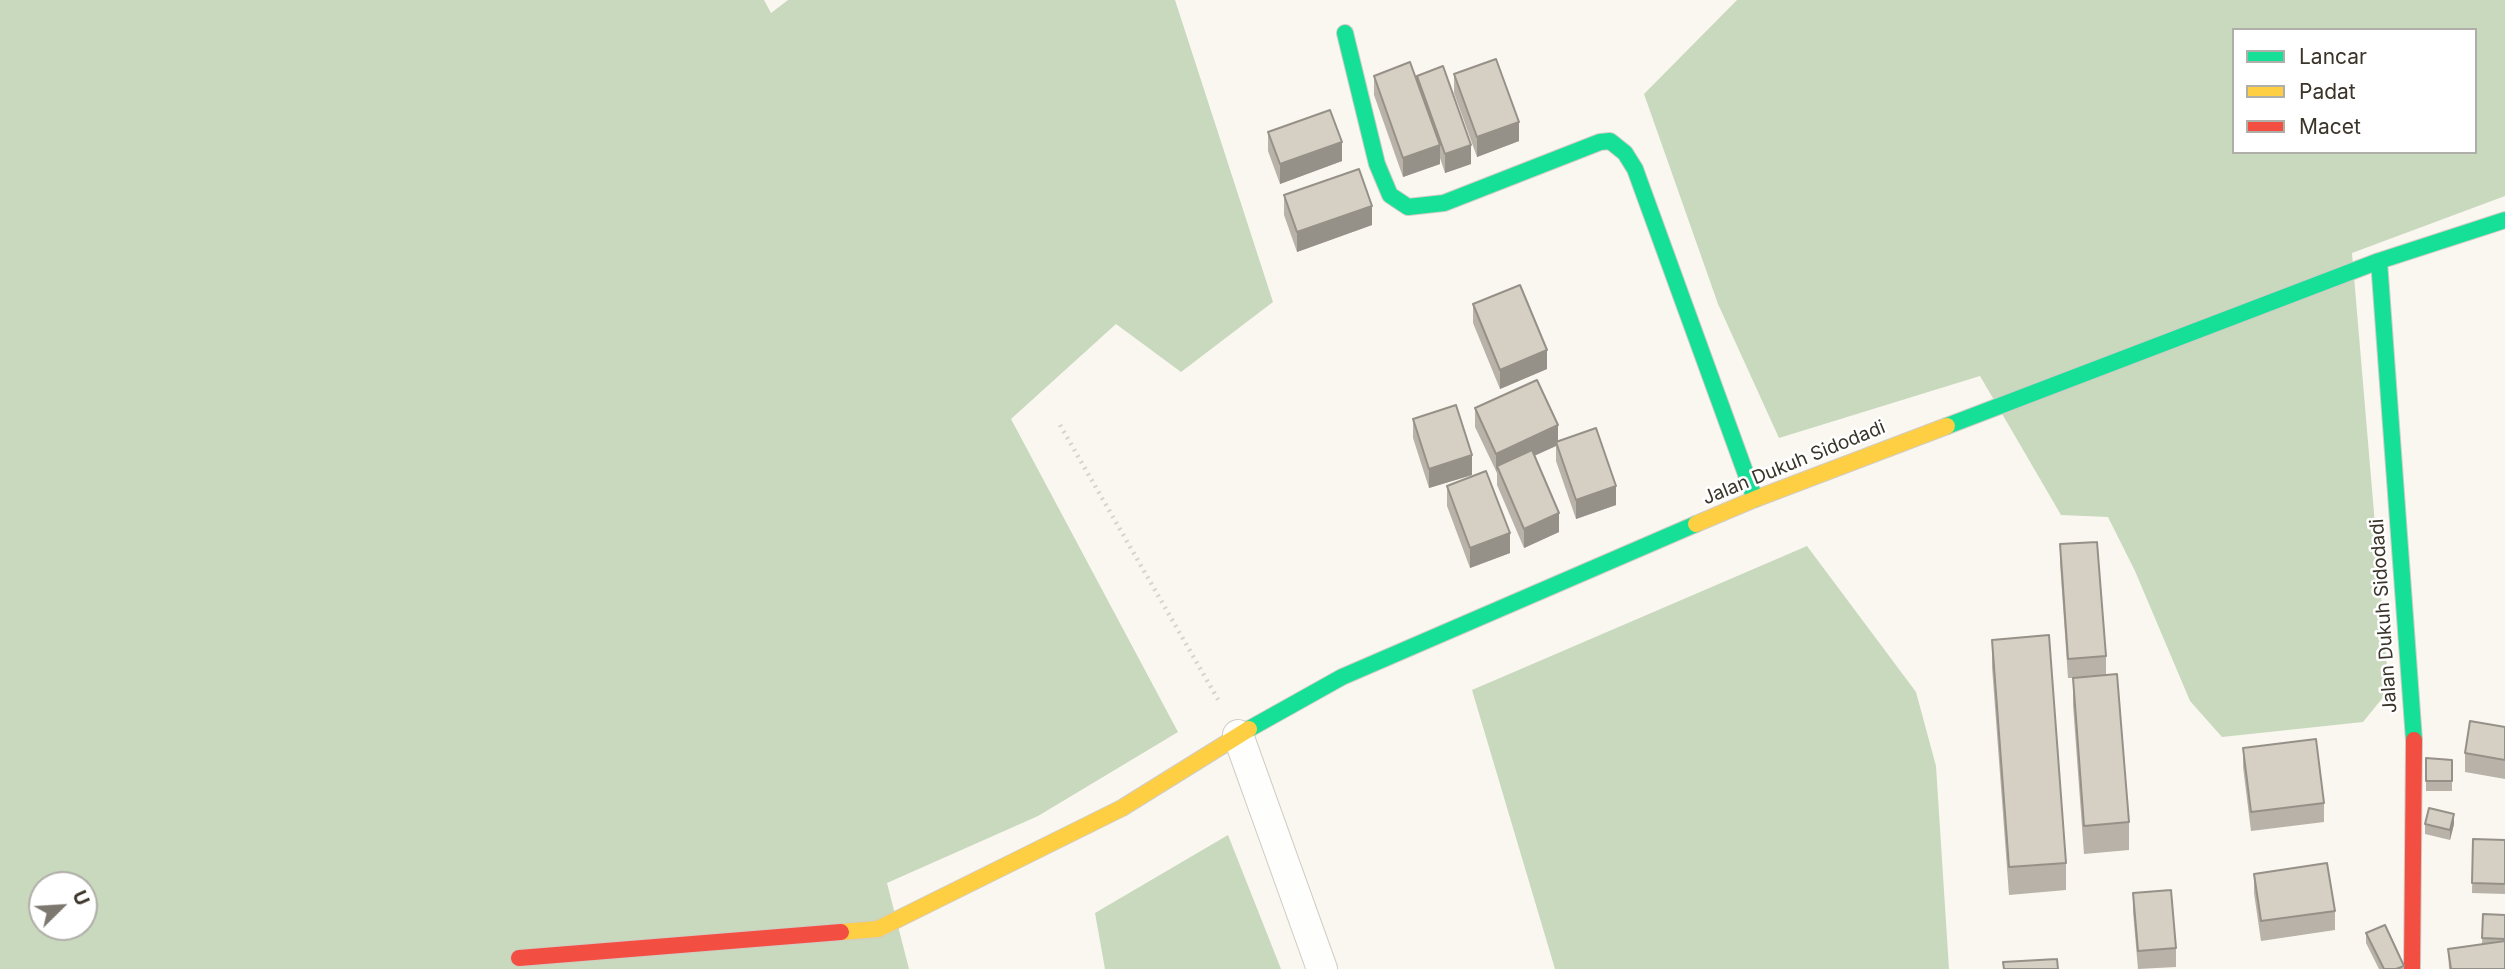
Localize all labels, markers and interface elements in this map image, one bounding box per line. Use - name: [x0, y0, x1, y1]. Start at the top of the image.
- legend: [2232, 28, 2477, 154]
- text: Lancar: [2299, 44, 2367, 69]
- text: Padat: [2299, 79, 2356, 104]
- text: Macet: [2299, 114, 2361, 139]
- street label: Jalan Dukuh Sidodadi: [1699, 416, 1889, 510]
- street label: Jalan Dukuh Sidodadi: [2366, 518, 2402, 714]
- north arrow: [28, 871, 98, 941]
- text: U: [67, 887, 94, 909]

